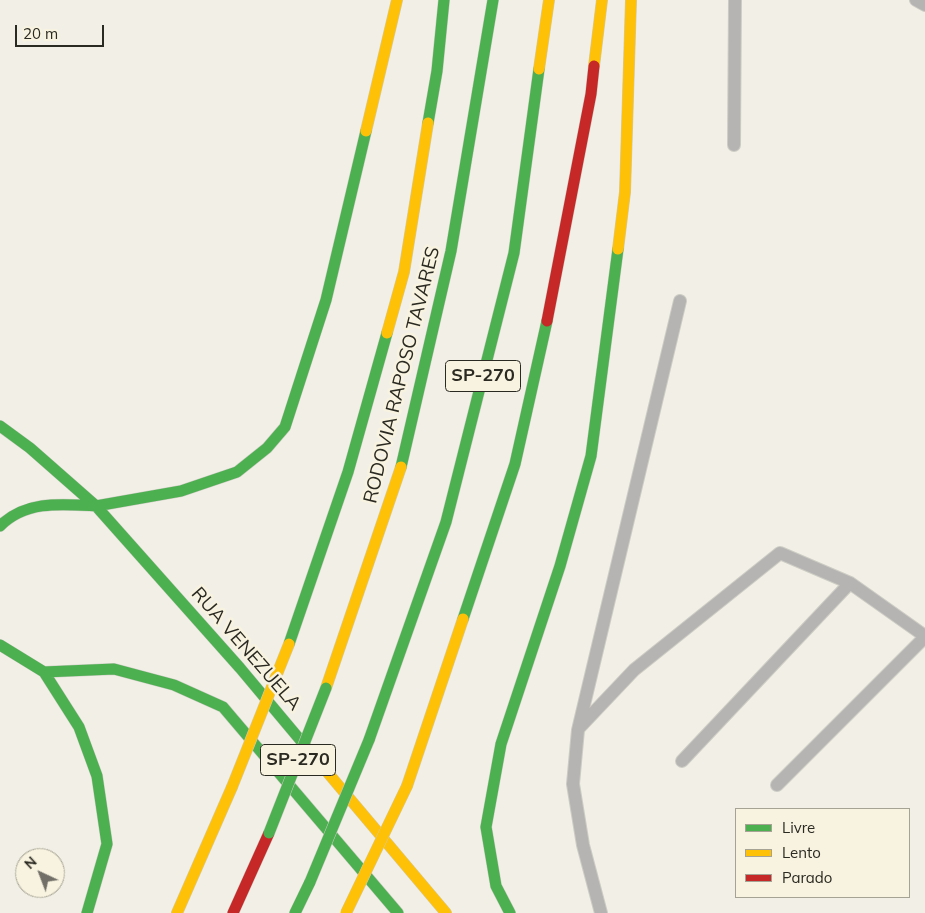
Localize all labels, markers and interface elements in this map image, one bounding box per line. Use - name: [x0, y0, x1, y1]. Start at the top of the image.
- scale bar: [18, 15, 106, 47]
- text: 20 m: [23, 24, 58, 43]
- street label: RODOVIA RAPOSO TAVARES: [359, 244, 445, 506]
- road number: SP-270: [446, 361, 520, 392]
- street label: RUA VENEZUELA: [186, 583, 306, 715]
- road number: SP-270: [260, 744, 336, 776]
- legend: [735, 808, 910, 898]
- text: Livre: [782, 818, 815, 837]
- text: Lento: [782, 843, 821, 862]
- north arrow: [15, 848, 65, 898]
- text: N: [20, 853, 40, 873]
- text: Parado: [782, 868, 832, 887]

